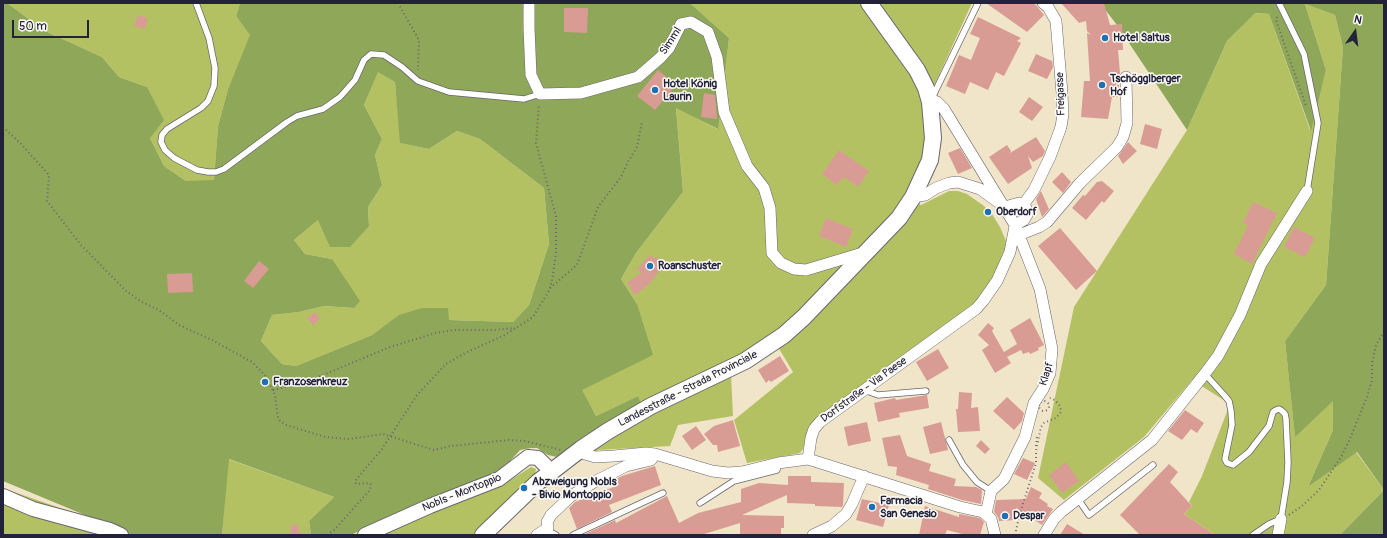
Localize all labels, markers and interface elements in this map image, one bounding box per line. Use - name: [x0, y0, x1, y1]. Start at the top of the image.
- scale bar: [14, 12, 91, 38]
- north arrow: [1335, 12, 1375, 52]
- text: N: [1353, 13, 1363, 27]
- text: 50 m: [19, 19, 47, 34]
- street label: Simml: [657, 25, 685, 57]
- place label: Hotel Saltus: [1113, 31, 1170, 45]
- marker: Hotel Saltus: [1100, 33, 1110, 43]
- street label: Freigasse: [1054, 72, 1068, 116]
- place label: Tschögglberger Hof: [1110, 72, 1181, 98]
- place label: Hotel König Laurin: [663, 77, 717, 103]
- marker: Tschögglberger Hof: [1097, 80, 1107, 90]
- marker: Hotel König Laurin: [650, 85, 660, 95]
- place label: Oberdorf: [996, 205, 1037, 219]
- marker: Oberdorf: [983, 207, 993, 217]
- place label: Roanschuster: [658, 259, 721, 273]
- marker: Roanschuster: [645, 261, 655, 271]
- street label: Landesstraße - Strada Provinciale: [616, 348, 760, 430]
- street label: Dorfstraße - Via Paese: [818, 354, 910, 426]
- street label: Klapf: [1037, 361, 1057, 387]
- place label: Franzosenkreuz: [273, 375, 348, 389]
- marker: Franzosenkreuz: [260, 377, 270, 387]
- street label: Nobls - Montoppio: [420, 471, 504, 515]
- place label: Abzweigung Nobls - Bivio Montoppio: [532, 475, 617, 501]
- marker: Abzweigung Nobls - Bivio Montoppio: [519, 483, 529, 493]
- place label: Farmacia San Genesio: [880, 494, 937, 520]
- marker: Farmacia San Genesio: [867, 502, 877, 512]
- place label: Despar: [1013, 509, 1044, 523]
- marker: Despar: [1000, 511, 1010, 521]

